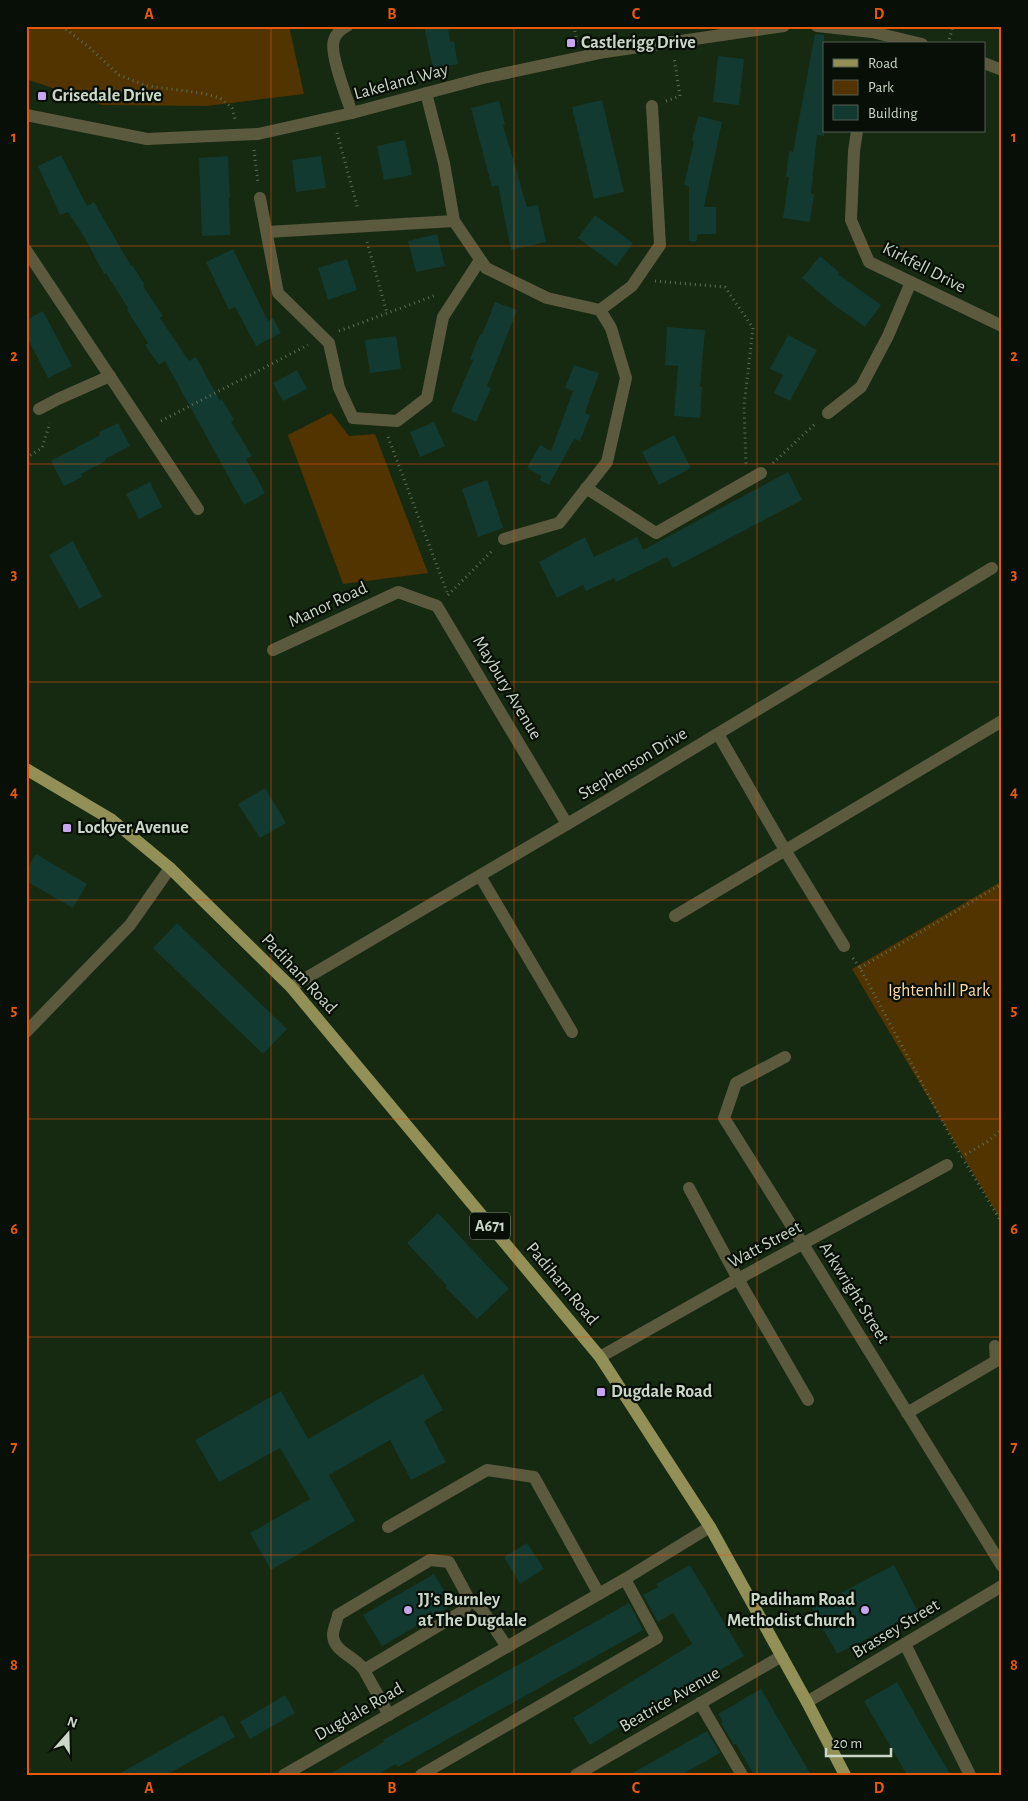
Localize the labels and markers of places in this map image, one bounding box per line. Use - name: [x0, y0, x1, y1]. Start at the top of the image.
- place label: Castlerigg Drive: [581, 34, 696, 52]
- marker: Castlerigg Drive: [565, 37, 577, 49]
- place label: Grisedale Drive: [52, 87, 162, 105]
- marker: Grisedale Drive: [36, 90, 48, 102]
- place label: Lockyer Avenue: [77, 819, 189, 837]
- marker: Lockyer Avenue: [61, 822, 73, 834]
- place label: Dugdale Road: [611, 1383, 713, 1401]
- marker: Dugdale Road: [595, 1386, 607, 1398]
- place label: JJ’s Burnley at The Dugdale: [418, 1591, 527, 1630]
- place label: Padiham Road Methodist Church: [727, 1591, 856, 1630]
- marker: JJ’s Burnley at The Dugdale: [402, 1604, 414, 1616]
- marker: Padiham Road Methodist Church: [859, 1604, 871, 1616]

